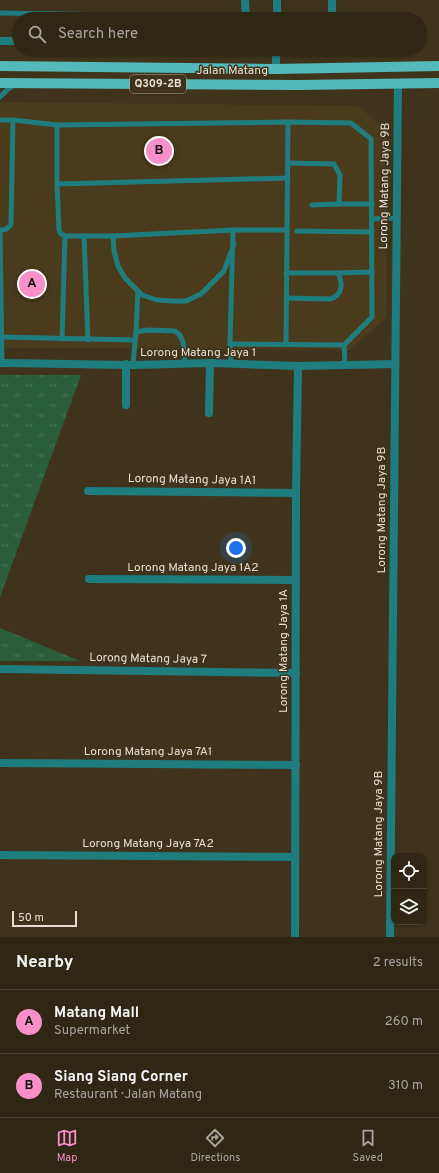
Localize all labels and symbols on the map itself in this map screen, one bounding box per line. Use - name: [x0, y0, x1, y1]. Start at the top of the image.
- street label: Jalan Matang: [196, 63, 268, 79]
- road number: Q309-2B: [130, 75, 186, 93]
- street label: Lorong Matang Jaya 9B: [376, 122, 394, 250]
- pin: B: [146, 136, 172, 166]
- pin: A: [19, 269, 45, 299]
- street label: Lorong Matang Jaya 1: [140, 345, 256, 361]
- street label: Lorong Matang Jaya 9B: [374, 446, 390, 573]
- street label: Lorong Matang Jaya 1A1: [128, 471, 256, 489]
- your location: [226, 538, 246, 558]
- street label: Lorong Matang Jaya 1A2: [127, 560, 259, 576]
- street label: Lorong Matang Jaya 1A: [276, 589, 292, 713]
- street label: Lorong Matang Jaya 7: [89, 650, 207, 668]
- street label: Lorong Matang Jaya 7A1: [84, 744, 212, 760]
- street label: Lorong Matang Jaya 9B: [371, 770, 387, 897]
- street label: Lorong Matang Jaya 7A2: [82, 836, 214, 852]
- scale bar: [12, 909, 77, 928]

